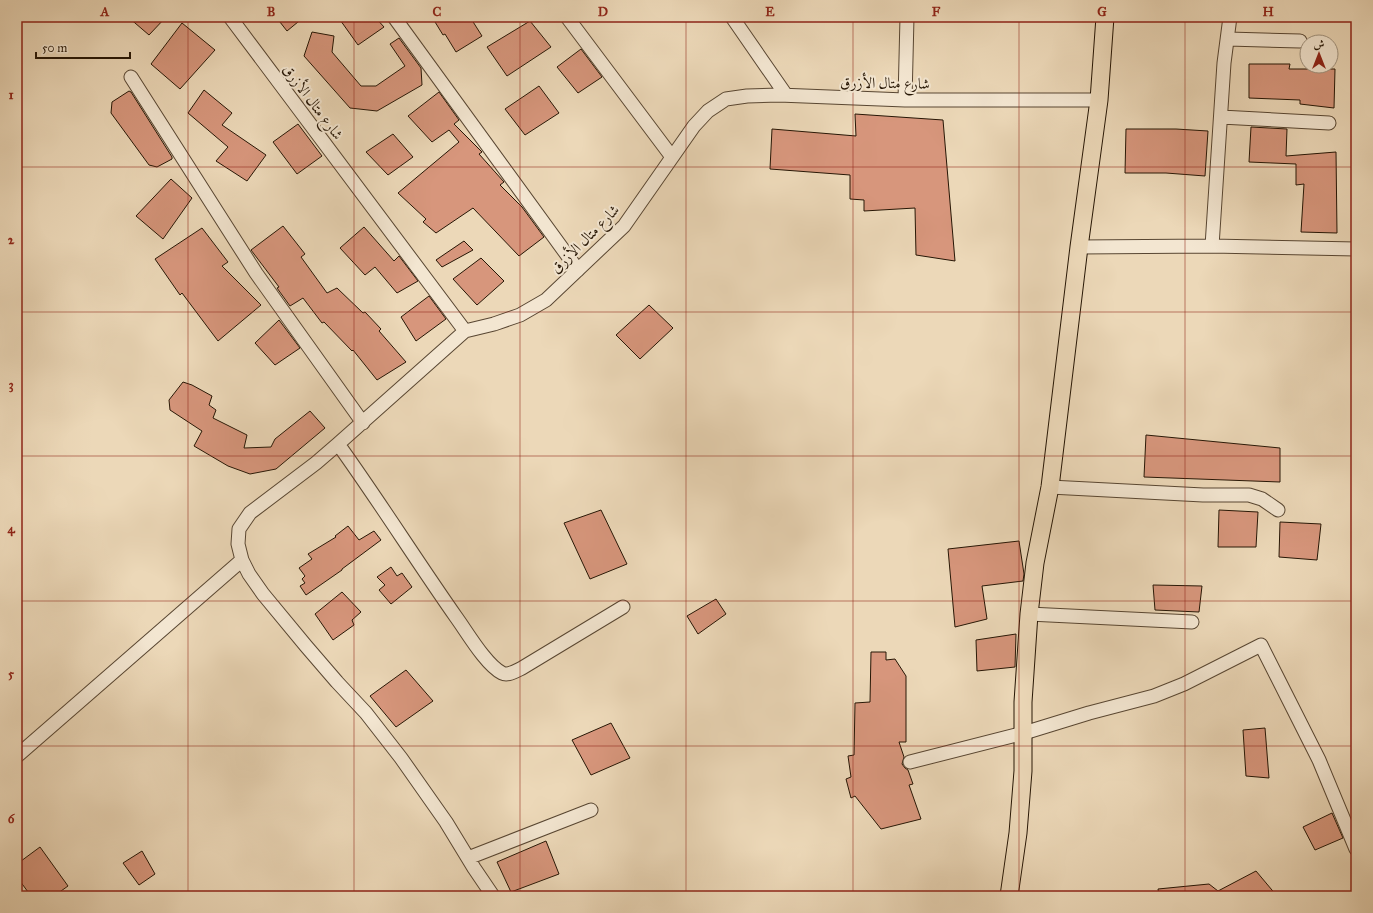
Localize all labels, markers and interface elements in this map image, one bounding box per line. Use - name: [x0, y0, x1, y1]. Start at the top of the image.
- text: A: [100, 4, 110, 20]
- text: B: [267, 4, 276, 20]
- text: C: [433, 4, 442, 20]
- text: D: [598, 4, 608, 20]
- text: E: [765, 4, 775, 20]
- text: F: [932, 4, 941, 20]
- text: G: [1097, 4, 1107, 20]
- text: H: [1262, 4, 1274, 20]
- scale bar: [36, 34, 130, 60]
- north arrow: [1299, 34, 1339, 74]
- text: ش: [1314, 38, 1325, 51]
- text: 50 m: [42, 41, 67, 55]
- street label: شارع متال الأزرق: [276, 60, 349, 146]
- street label: شارع متال الأزرق: [840, 71, 930, 97]
- text: 1: [8, 87, 14, 103]
- street label: شارع متال الأزرق: [546, 200, 626, 280]
- text: 2: [8, 232, 15, 248]
- text: 3: [8, 377, 14, 393]
- text: 4: [7, 521, 15, 537]
- text: 5: [8, 666, 15, 682]
- text: 6: [8, 811, 16, 827]

